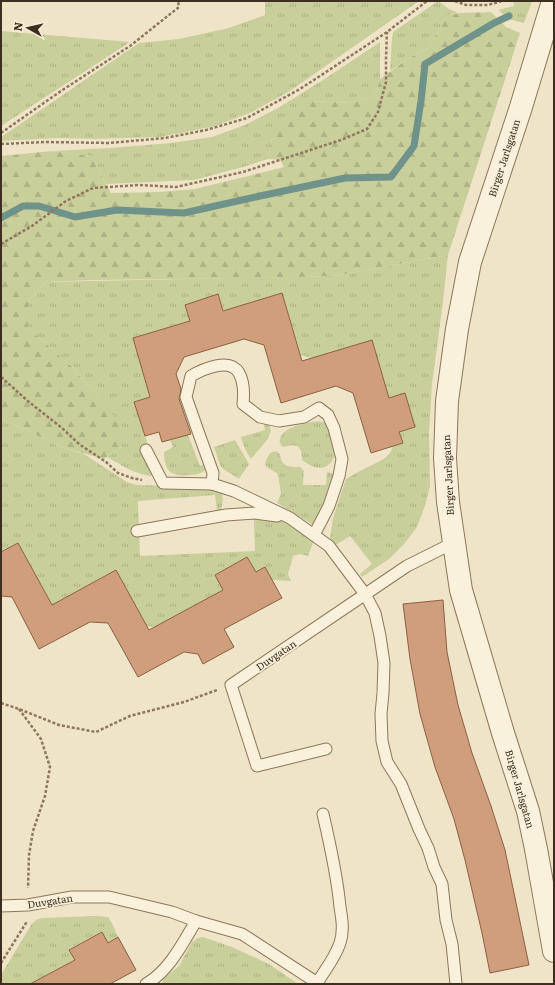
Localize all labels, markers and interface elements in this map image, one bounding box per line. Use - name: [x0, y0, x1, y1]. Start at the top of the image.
- north arrow: [8, 8, 48, 48]
- text: N: [9, 21, 26, 32]
- street label: Birger Jarlsgatan: [484, 117, 523, 199]
- street label: Birger Jarlsgatan: [438, 434, 457, 516]
- street label: Duvgatan: [253, 635, 299, 674]
- street label: Birger Jarlsgatan: [502, 748, 539, 830]
- street label: Duvgatan: [26, 889, 74, 911]

